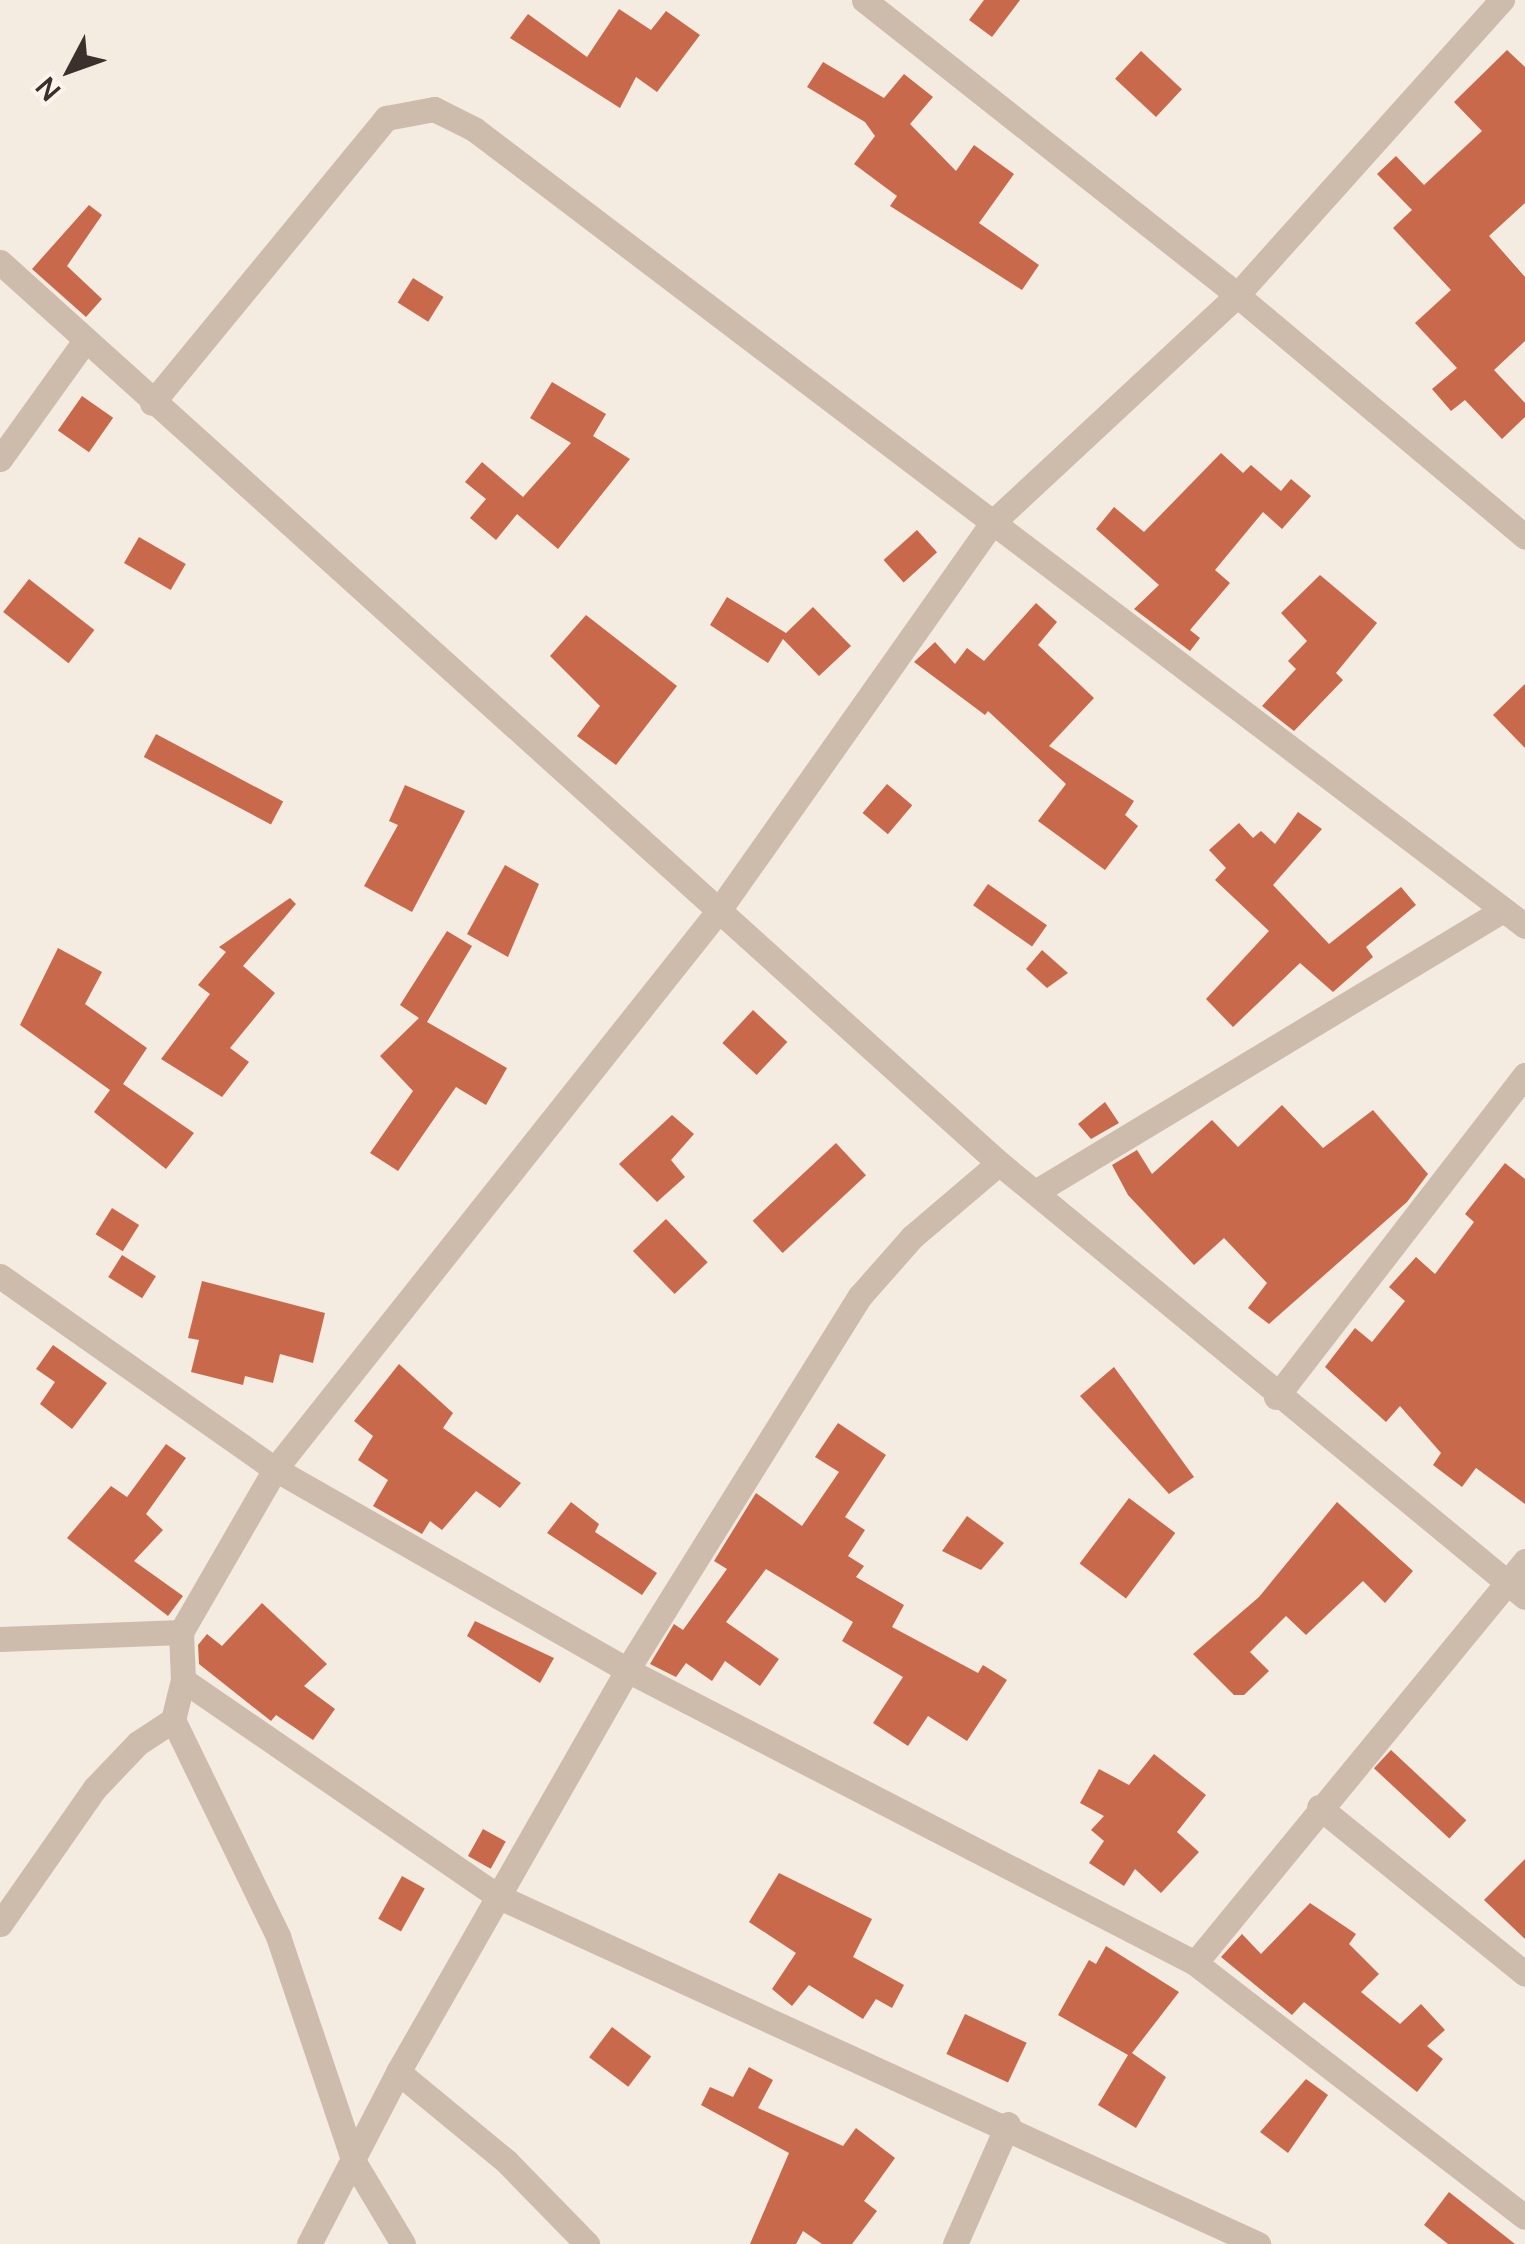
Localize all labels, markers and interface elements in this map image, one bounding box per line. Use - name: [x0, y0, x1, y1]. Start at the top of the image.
- north arrow: [20, 20, 120, 120]
- text: N: [26, 70, 68, 110]

